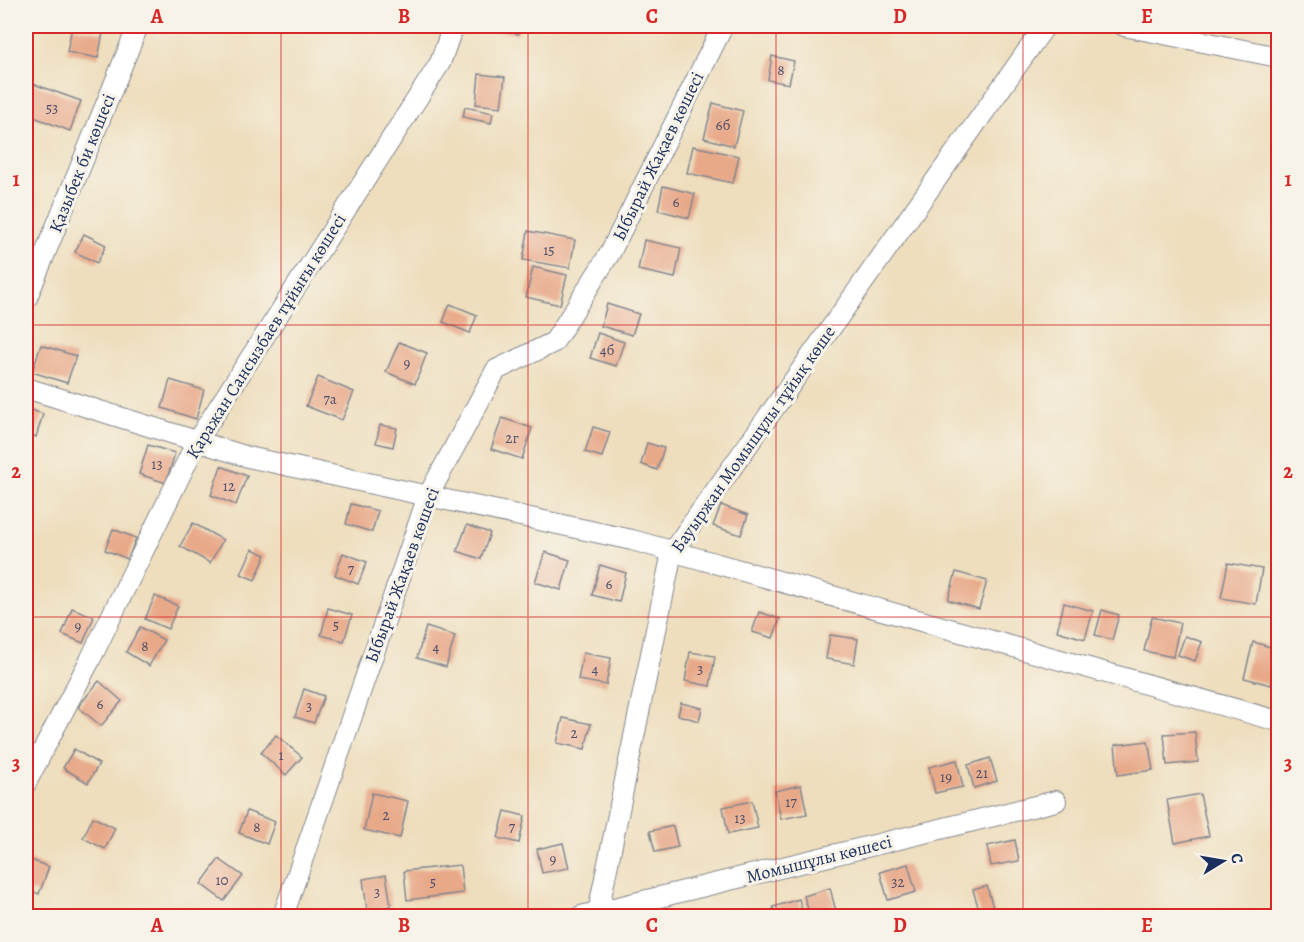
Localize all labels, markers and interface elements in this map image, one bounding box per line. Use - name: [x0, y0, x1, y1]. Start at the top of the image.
- text: A: [150, 3, 164, 30]
- text: B: [398, 3, 410, 30]
- text: C: [646, 3, 658, 30]
- text: D: [893, 3, 907, 30]
- text: E: [1141, 3, 1153, 30]
- house number: 8: [777, 60, 785, 80]
- street label: Ыбырай Жақаев көшесі: [607, 68, 709, 244]
- street label: Қазыбек би көшесі: [43, 90, 121, 236]
- house number: 53: [46, 98, 58, 118]
- house number: 6б: [716, 115, 731, 135]
- text: 1: [12, 166, 20, 193]
- text: 1: [1284, 166, 1292, 193]
- house number: 6: [673, 192, 680, 212]
- street label: Қаражан Сансызбаев тұйығы көшесі: [180, 209, 352, 463]
- house number: 15: [543, 240, 555, 260]
- street label: Бауыржан Момышұлы тұйық көше: [665, 321, 841, 557]
- house number: 4б: [600, 340, 614, 360]
- house number: 9: [404, 353, 411, 373]
- house number: 7а: [323, 389, 337, 409]
- house number: 2г: [505, 428, 519, 448]
- house number: 13: [151, 454, 163, 474]
- text: 2: [11, 458, 21, 485]
- text: 2: [1283, 458, 1293, 485]
- house number: 12: [223, 476, 235, 496]
- street label: Ыбырай Жақаев көшесі: [359, 484, 445, 666]
- house number: 7: [348, 559, 355, 579]
- house number: 6: [606, 574, 613, 594]
- house number: 5: [333, 615, 339, 635]
- house number: 9: [75, 616, 82, 636]
- house number: 8: [141, 636, 149, 656]
- house number: 4: [433, 637, 440, 657]
- house number: 4: [592, 659, 599, 679]
- house number: 3: [697, 659, 703, 679]
- house number: 6: [97, 694, 104, 714]
- house number: 3: [306, 696, 312, 716]
- house number: 2: [570, 723, 578, 743]
- house number: 1: [278, 745, 284, 765]
- text: 3: [12, 750, 20, 777]
- text: 3: [1284, 750, 1292, 777]
- house number: 21: [976, 763, 988, 783]
- house number: 19: [940, 767, 952, 787]
- house number: 17: [785, 792, 797, 812]
- house number: 2: [382, 805, 390, 825]
- house number: 13: [734, 808, 746, 828]
- house number: 8: [253, 817, 261, 837]
- house number: 7: [509, 817, 516, 837]
- street label: Момышұлы көшесі: [744, 829, 894, 889]
- north arrow: [1193, 831, 1253, 891]
- house number: 9: [550, 849, 557, 869]
- text: С: [1225, 851, 1249, 865]
- house number: 10: [215, 870, 229, 890]
- house number: 5: [430, 872, 436, 892]
- house number: 32: [891, 872, 905, 892]
- house number: 3: [374, 882, 380, 902]
- text: A: [150, 912, 164, 939]
- text: B: [398, 912, 410, 939]
- text: C: [646, 912, 658, 939]
- text: D: [893, 912, 907, 939]
- text: E: [1141, 912, 1153, 939]

